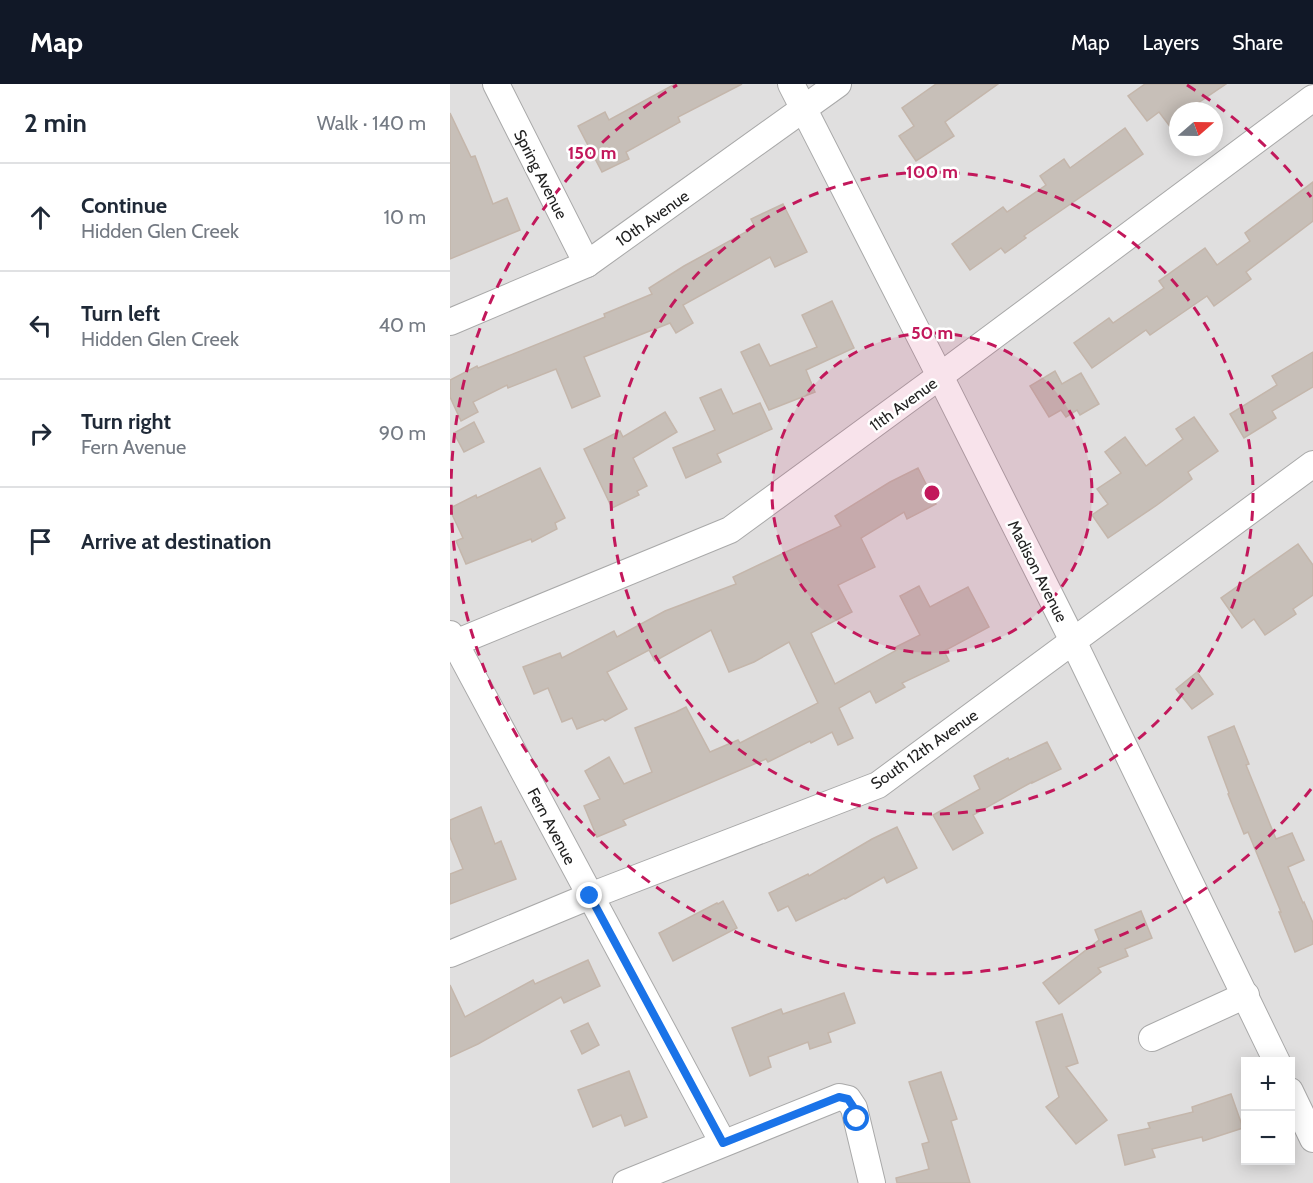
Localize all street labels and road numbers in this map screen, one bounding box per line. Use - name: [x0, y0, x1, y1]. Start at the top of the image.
- street label: Spring Avenue: [510, 126, 571, 222]
- street label: 10th Avenue: [612, 186, 692, 251]
- street label: 11th Avenue: [866, 374, 941, 435]
- street label: Madison Avenue: [1004, 517, 1071, 625]
- street label: South 12th Avenue: [867, 705, 981, 793]
- street label: Fern Avenue: [523, 785, 580, 868]

